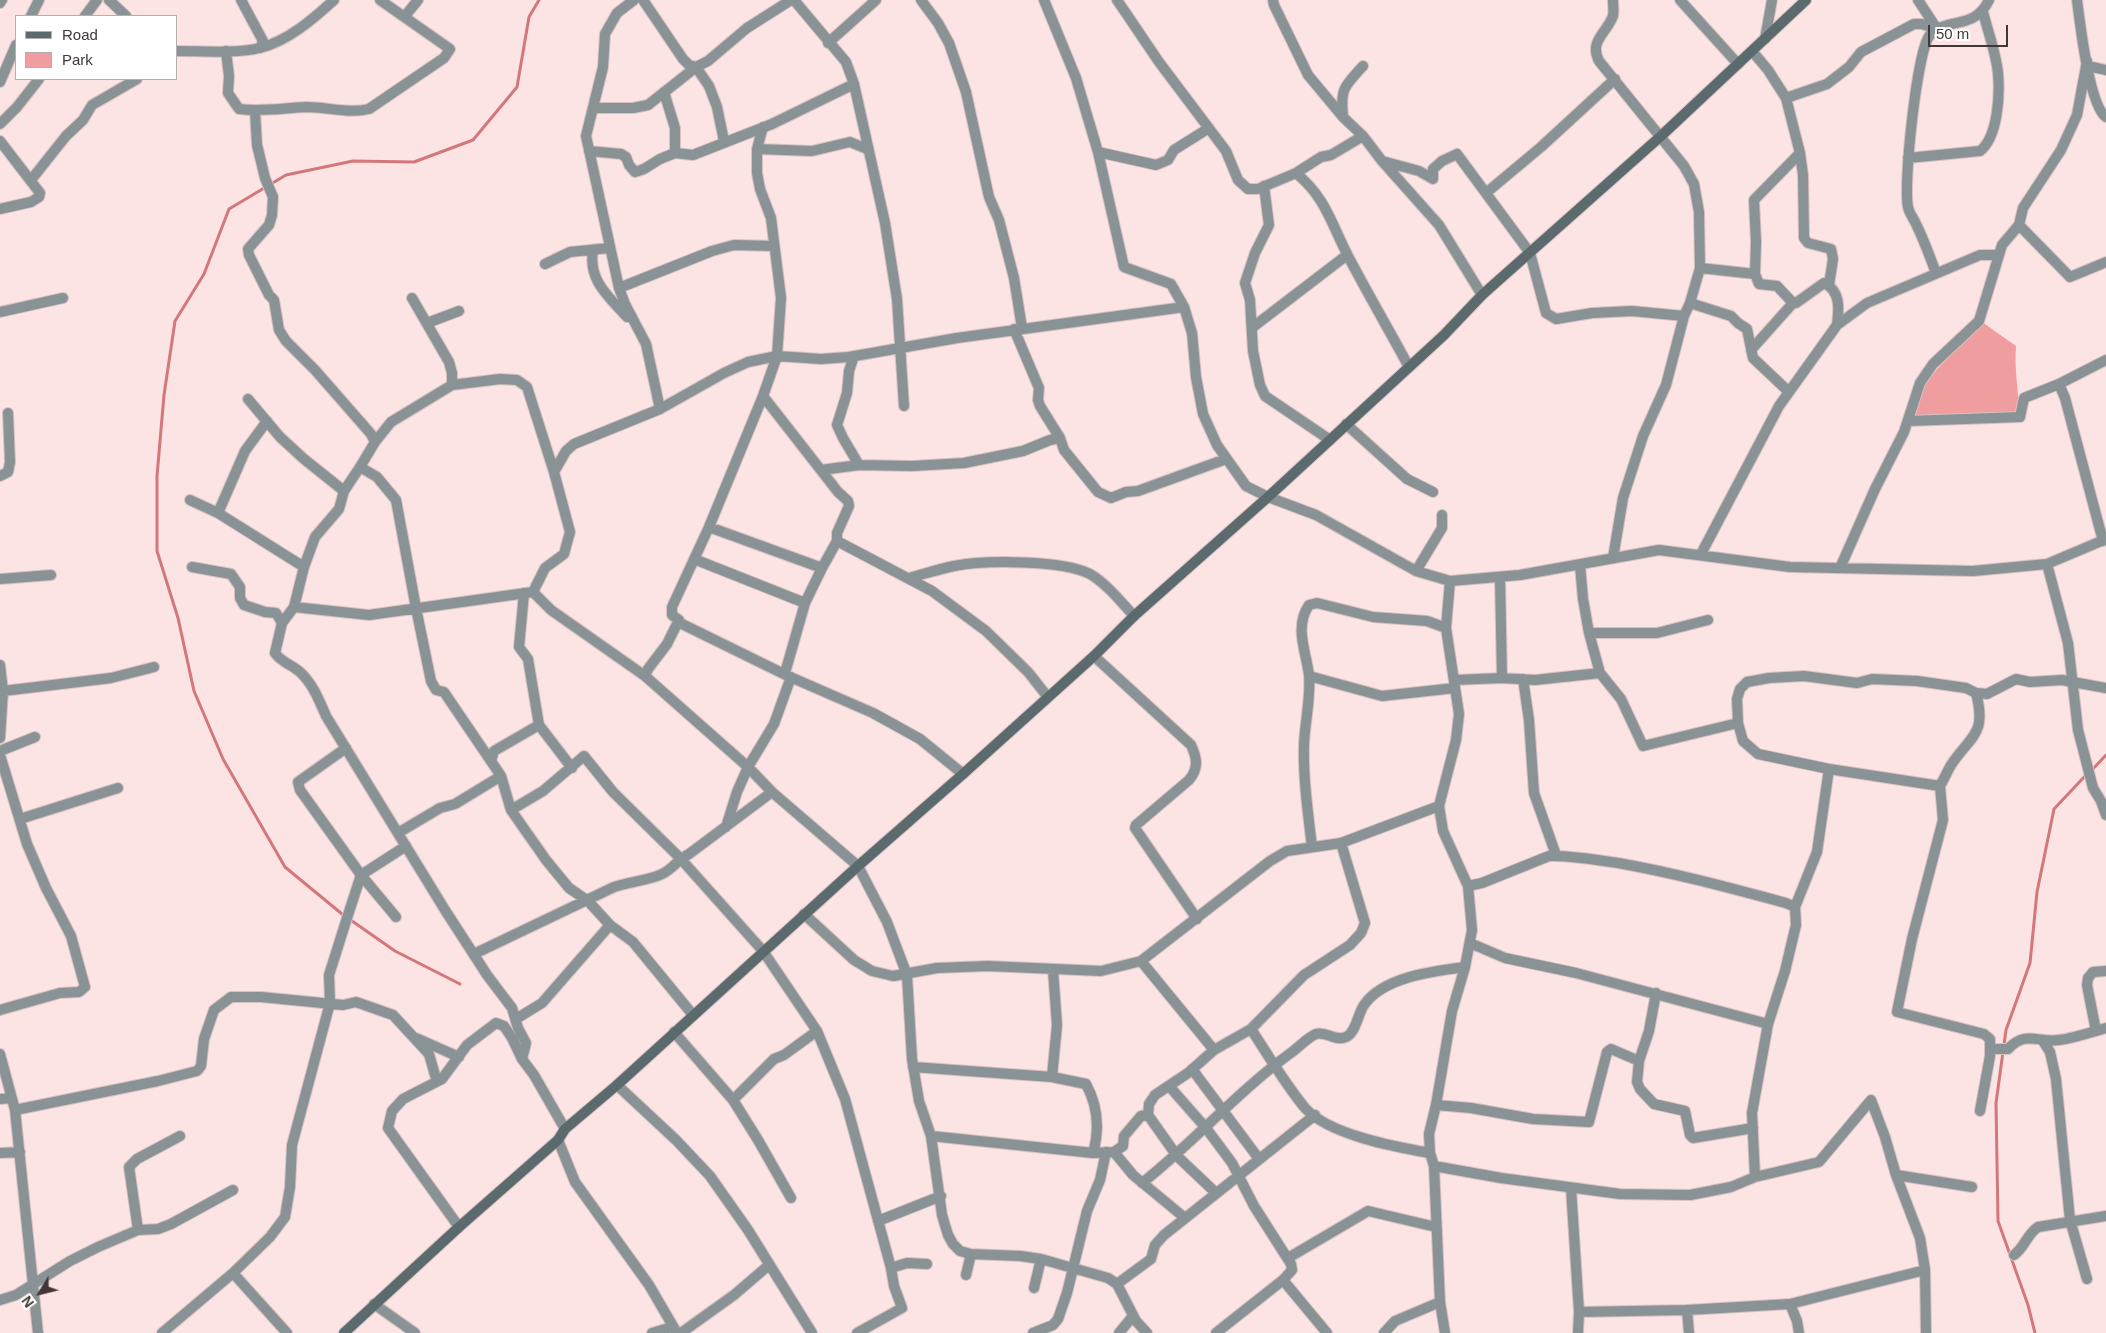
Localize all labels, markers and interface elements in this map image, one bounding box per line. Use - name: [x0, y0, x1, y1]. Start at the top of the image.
- legend: [15, 15, 178, 80]
- scale bar: [1931, 15, 2011, 47]
- text: 50 m: [1936, 25, 1969, 42]
- text: Road: [62, 26, 98, 43]
- text: Park: [62, 51, 93, 68]
- north arrow: [15, 1268, 65, 1318]
- text: N: [18, 1293, 37, 1311]

